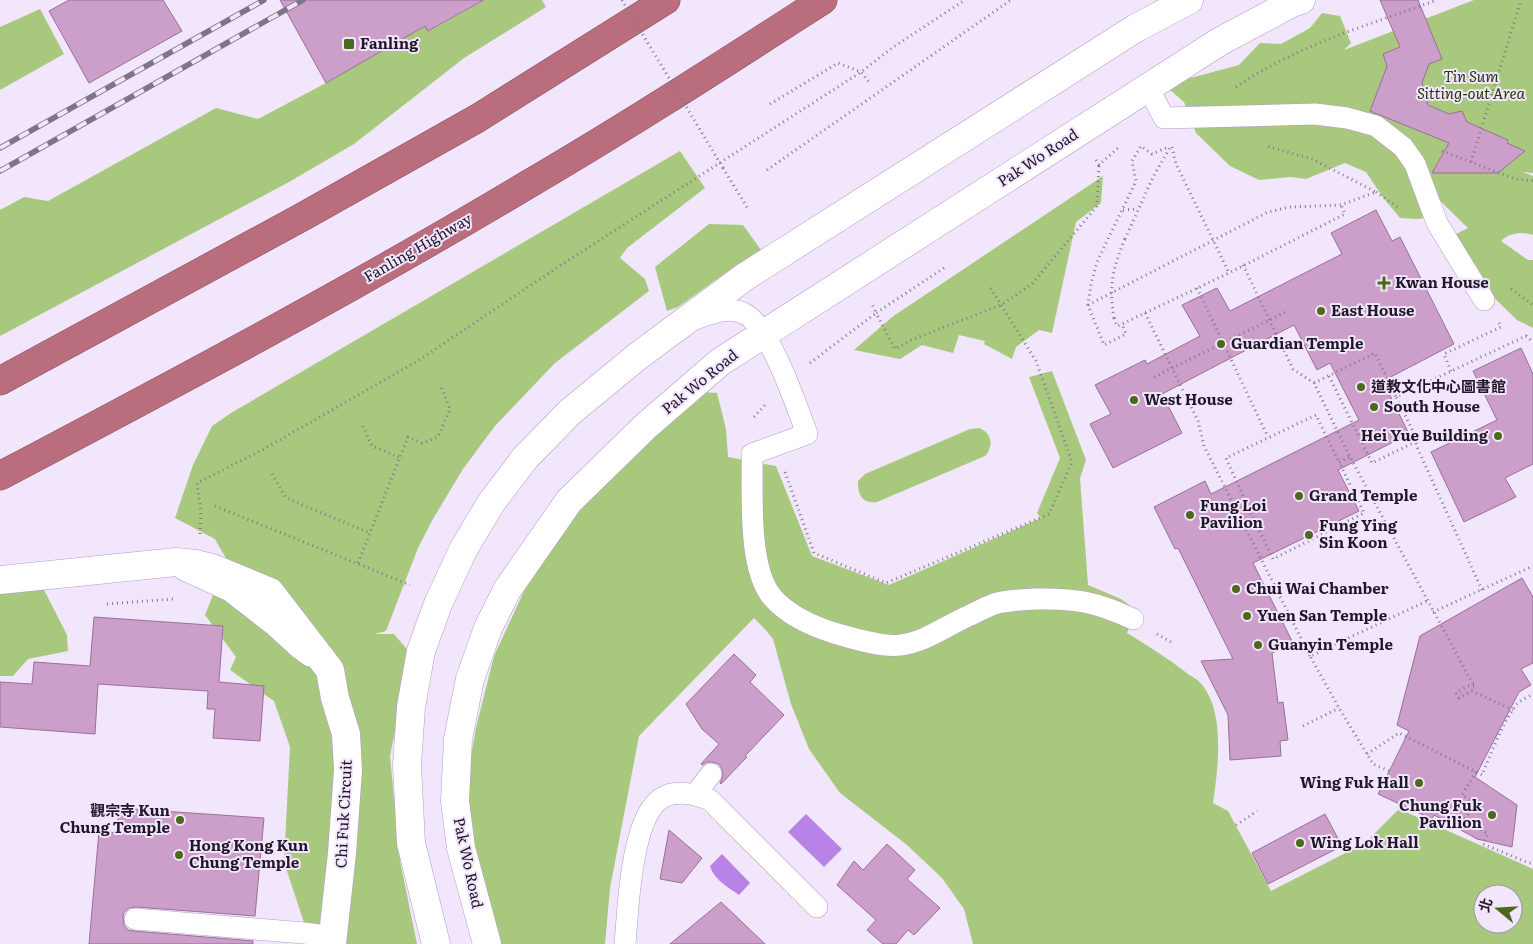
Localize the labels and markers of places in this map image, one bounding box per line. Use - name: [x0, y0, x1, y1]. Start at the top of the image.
- place label: Fanling: [360, 31, 419, 54]
- marker: Fanling: [342, 37, 356, 51]
- place label: Kwan House: [1395, 270, 1489, 293]
- marker: Kwan House: [1377, 276, 1391, 290]
- place label: East House: [1331, 298, 1415, 321]
- marker: East House: [1315, 305, 1327, 317]
- place label: Guardian Temple: [1231, 331, 1364, 354]
- marker: Guardian Temple: [1215, 338, 1227, 350]
- place label: 道教文化中心圖書館: [1371, 374, 1506, 397]
- marker: 道教文化中心圖書館: [1355, 381, 1367, 393]
- place label: West House: [1144, 387, 1233, 410]
- marker: West House: [1128, 394, 1140, 406]
- place label: South House: [1384, 394, 1481, 417]
- marker: South House: [1368, 401, 1380, 413]
- place label: Hei Yue Building: [1361, 423, 1489, 446]
- marker: Hei Yue Building: [1492, 430, 1504, 442]
- place label: Grand Temple: [1309, 483, 1418, 506]
- marker: Grand Temple: [1293, 490, 1305, 502]
- place label: Fung Loi Pavilion: [1200, 493, 1267, 533]
- marker: Fung Loi Pavilion: [1184, 509, 1196, 521]
- place label: Fung Ying Sin Koon: [1319, 513, 1398, 553]
- marker: Fung Ying Sin Koon: [1303, 529, 1315, 541]
- place label: Chui Wai Chamber: [1246, 576, 1389, 599]
- marker: Chui Wai Chamber: [1230, 583, 1242, 595]
- place label: Yuen San Temple: [1257, 603, 1388, 626]
- marker: Yuen San Temple: [1241, 610, 1253, 622]
- place label: Guanyin Temple: [1268, 632, 1393, 655]
- marker: Guanyin Temple: [1252, 639, 1264, 651]
- place label: Wing Fuk Hall: [1300, 770, 1410, 793]
- marker: Wing Fuk Hall: [1413, 777, 1425, 789]
- place label: Chung Fuk Pavilion: [1399, 793, 1483, 833]
- place label: 觀宗寺 Kun Chung Temple: [60, 798, 171, 838]
- marker: Chung Fuk Pavilion: [1486, 809, 1498, 821]
- marker: 觀宗寺 Kun Chung Temple: [174, 814, 186, 826]
- place label: Wing Lok Hall: [1310, 830, 1419, 853]
- place label: Hong Kong Kun Chung Temple: [189, 833, 309, 873]
- marker: Wing Lok Hall: [1294, 837, 1306, 849]
- marker: Hong Kong Kun Chung Temple: [173, 849, 185, 861]

